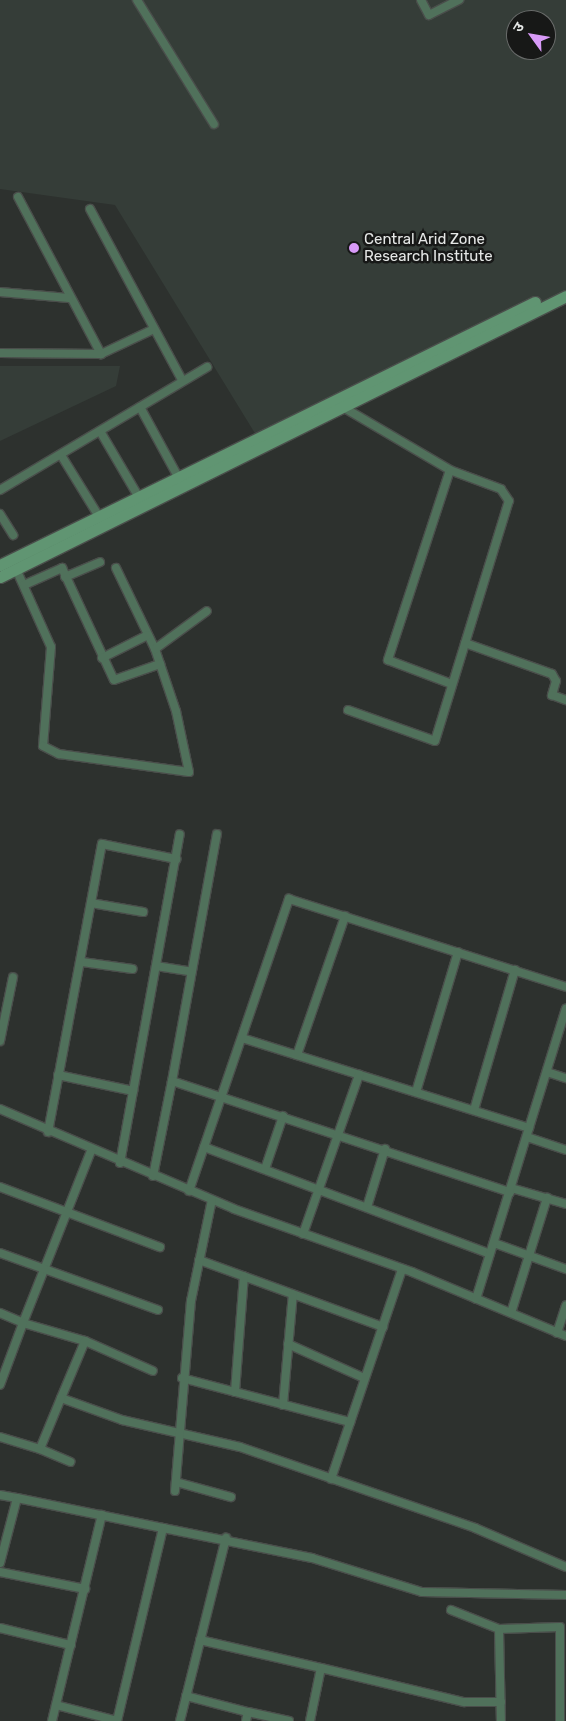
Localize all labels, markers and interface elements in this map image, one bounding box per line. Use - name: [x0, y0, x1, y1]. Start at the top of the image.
- north arrow: [506, 10, 556, 60]
- text: उ: [509, 19, 528, 35]
- place label: Central Arid Zone Research Institute: [364, 230, 493, 265]
- marker: Central Arid Zone Research Institute: [348, 242, 360, 254]

